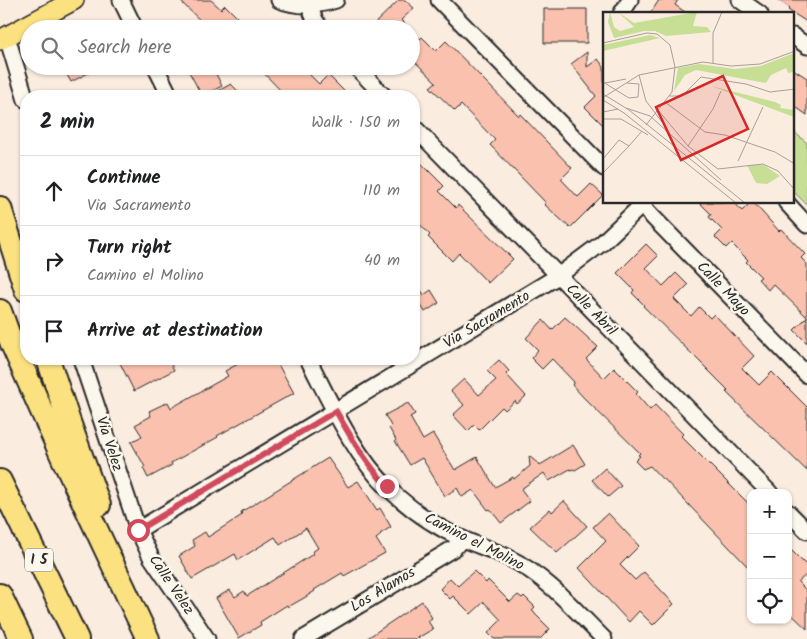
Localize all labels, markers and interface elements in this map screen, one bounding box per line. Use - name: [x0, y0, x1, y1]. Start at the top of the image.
- inset map: [603, 12, 794, 204]
- search box: [20, 20, 420, 75]
- text: Search here: [78, 33, 172, 63]
- icon: search: [38, 34, 66, 62]
- text: 2 min: [40, 106, 95, 139]
- text: Walk · 150 m: [311, 110, 400, 135]
- text: Continue: [87, 163, 160, 193]
- icon: ahead: [40, 177, 68, 205]
- text: 110 m: [363, 178, 400, 203]
- text: Via Sacramento: [87, 193, 191, 218]
- text: Turn right: [87, 233, 172, 263]
- icon: right: [40, 247, 68, 275]
- text: 40 m: [364, 248, 400, 273]
- street label: Calle Mayo: [690, 256, 756, 322]
- text: Camino el Molino: [87, 263, 204, 288]
- street label: Calle Abril: [560, 278, 623, 342]
- street label: Via Sacramento: [439, 284, 535, 355]
- text: Arrive at destination: [87, 316, 263, 346]
- icon: arrive: [40, 317, 68, 345]
- street label: Via Velez: [89, 413, 129, 475]
- route end: [376, 475, 399, 498]
- map controls: [747, 489, 792, 624]
- button: +: [747, 489, 792, 534]
- street label: Camino el Molino: [420, 506, 528, 578]
- route start: [127, 519, 150, 542]
- button: −: [747, 534, 792, 579]
- road number: I 5: [25, 548, 53, 572]
- street label: Calle Velez: [142, 550, 200, 620]
- street label: Los Alamos: [346, 561, 421, 619]
- button: locate: [747, 579, 792, 624]

